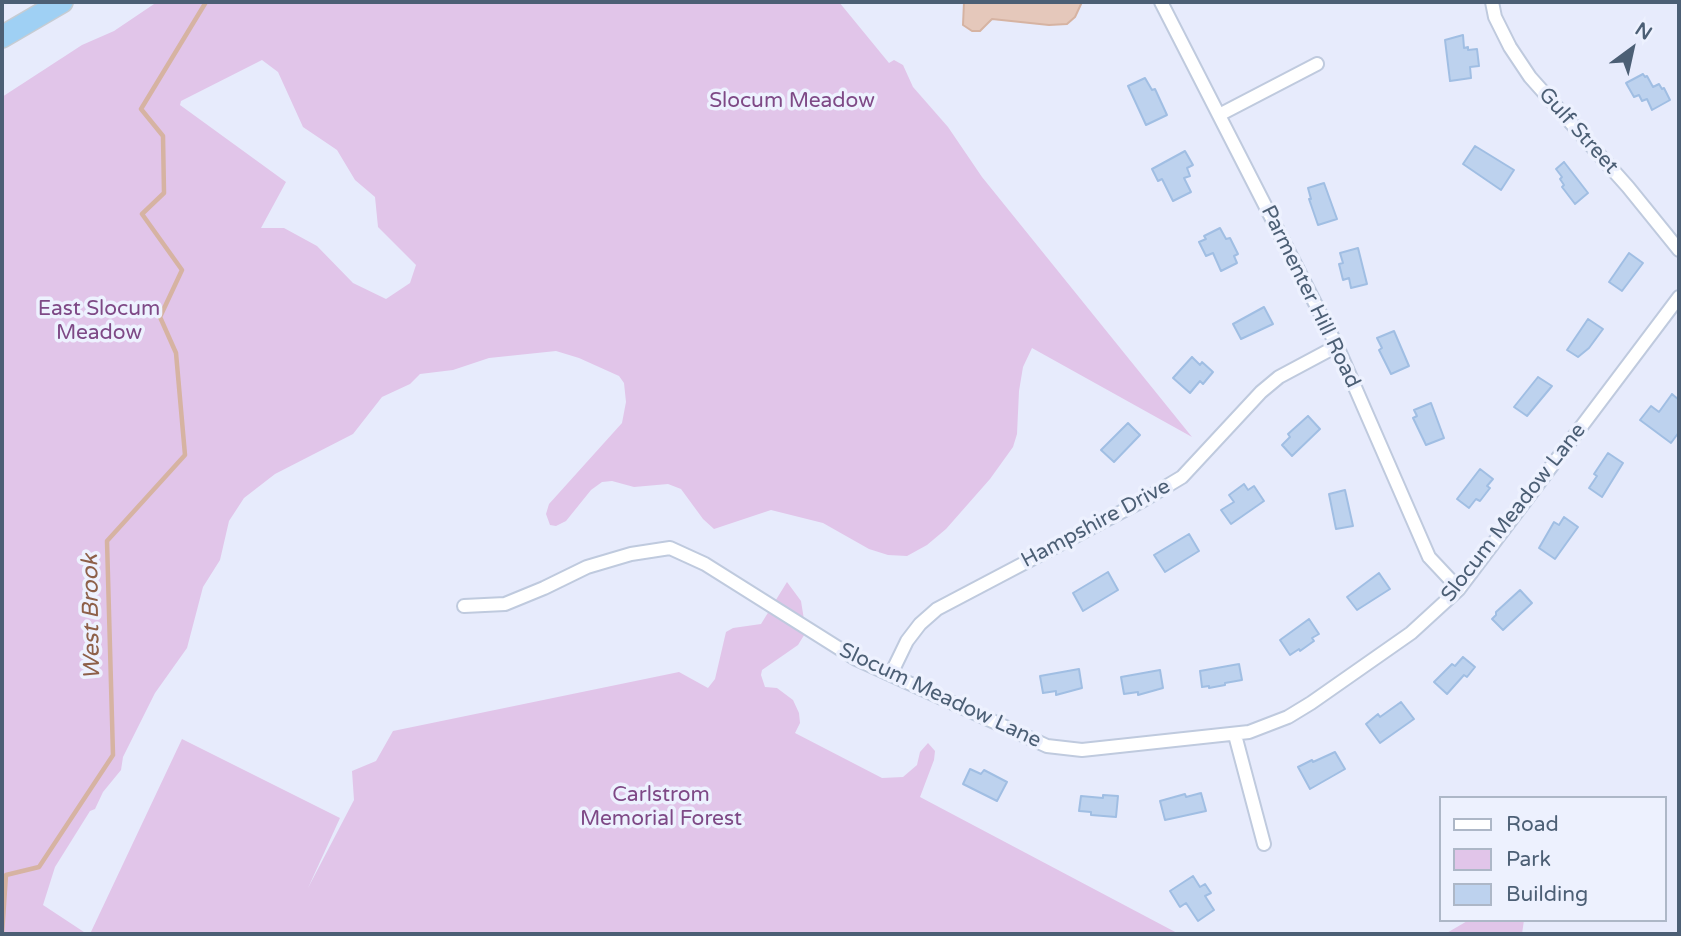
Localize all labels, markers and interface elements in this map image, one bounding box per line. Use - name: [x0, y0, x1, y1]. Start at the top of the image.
- north arrow: [1597, 14, 1667, 84]
- text: N: [1631, 18, 1656, 45]
- street label: Gulf Street: [1533, 83, 1623, 179]
- park label: Slocum Meadow: [709, 88, 875, 114]
- street label: Parmenter Hill Road: [1255, 202, 1365, 392]
- park label: East Slocum Meadow: [38, 296, 160, 346]
- street label: Slocum Meadow Lane: [1436, 419, 1592, 607]
- street label: Hampshire Drive: [1017, 474, 1175, 574]
- water label: West Brook: [77, 554, 107, 680]
- street label: Slocum Meadow Lane: [835, 638, 1045, 754]
- park label: Carlstrom Memorial Forest: [580, 782, 742, 832]
- legend: [1440, 796, 1667, 922]
- text: Road: [1506, 812, 1559, 837]
- text: Park: [1506, 847, 1551, 872]
- text: Building: [1506, 882, 1588, 907]

